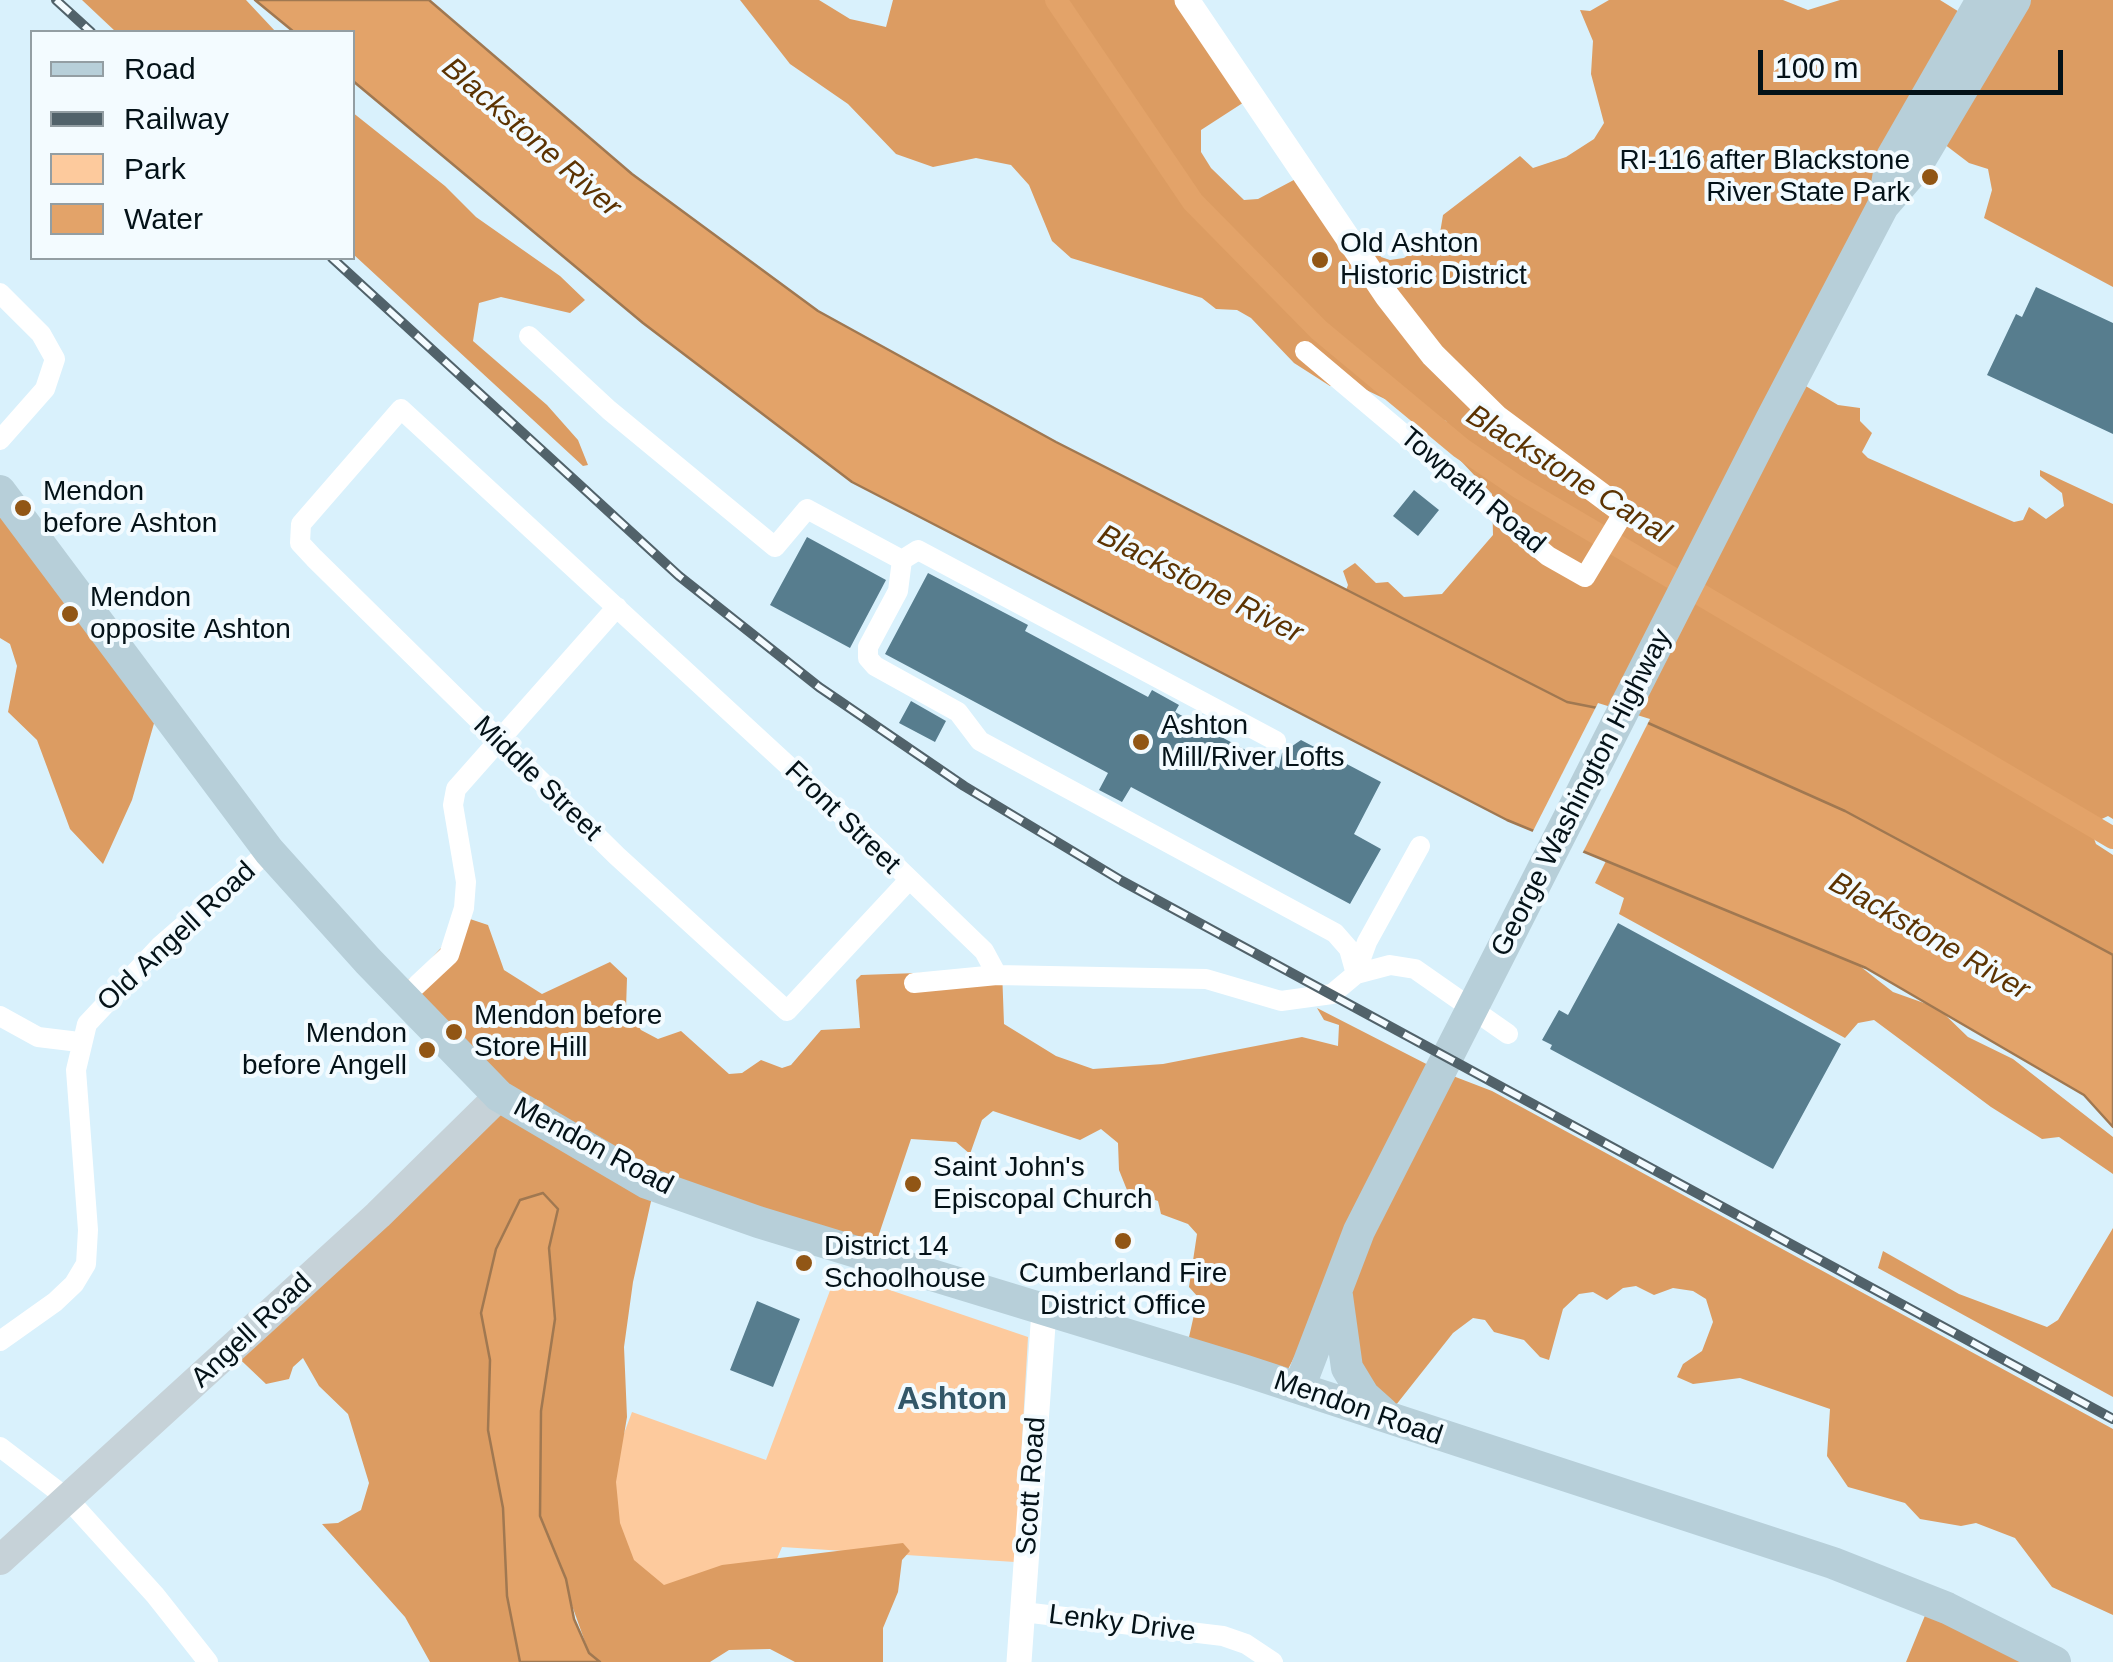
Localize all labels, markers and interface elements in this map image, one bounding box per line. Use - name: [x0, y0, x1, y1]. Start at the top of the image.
- legend: [30, 30, 355, 260]
- scale bar: [1763, 30, 2068, 92]
- water label: Blackstone River: [434, 51, 628, 225]
- text: 100 m: [1775, 51, 1858, 84]
- text: Road: [124, 52, 196, 85]
- text: Railway: [124, 102, 229, 135]
- place label: RI-116 after Blackstone River State Park: [1619, 144, 1910, 210]
- text: Park: [124, 152, 186, 185]
- marker: RI-116 after Blackstone River State Park: [1919, 166, 1941, 188]
- text: Water: [124, 202, 203, 235]
- place label: Old Ashton Historic District: [1340, 227, 1527, 293]
- marker: Old Ashton Historic District: [1309, 249, 1331, 271]
- water label: Blackstone Canal: [1459, 398, 1677, 552]
- street label: Towpath Road: [1393, 421, 1551, 561]
- place label: Mendon before Ashton: [43, 475, 217, 541]
- marker: Mendon before Ashton: [12, 497, 34, 519]
- water label: Blackstone River: [1092, 518, 1308, 652]
- place label: Mendon opposite Ashton: [90, 581, 291, 647]
- marker: Mendon opposite Ashton: [59, 603, 81, 625]
- street label: George Washington Highway: [1485, 624, 1679, 962]
- place label: Ashton Mill/River Lofts: [1161, 709, 1345, 775]
- street label: Middle Street: [466, 710, 608, 848]
- marker: Ashton Mill/River Lofts: [1130, 731, 1152, 753]
- street label: Front Street: [777, 755, 907, 881]
- street label: Old Angell Road: [91, 855, 263, 1019]
- water label: Blackstone River: [1823, 865, 2035, 1009]
- place label: Mendon before Store Hill: [474, 999, 662, 1065]
- place label: Mendon before Angell: [242, 1017, 407, 1083]
- marker: Mendon before Store Hill: [443, 1021, 465, 1043]
- marker: Mendon before Angell: [416, 1039, 438, 1061]
- street label: Mendon Road: [507, 1091, 679, 1203]
- place label: Saint John's Episcopal Church: [933, 1151, 1152, 1217]
- marker: Saint John's Episcopal Church: [902, 1173, 924, 1195]
- place label: District 14 Schoolhouse: [824, 1230, 986, 1296]
- marker: Cumberland Fire District Office: [1112, 1230, 1134, 1252]
- marker: District 14 Schoolhouse: [793, 1252, 815, 1274]
- place label: Cumberland Fire District Office: [1019, 1257, 1227, 1323]
- street label: Angell Road: [185, 1267, 319, 1395]
- street label: Mendon Road: [1269, 1364, 1447, 1454]
- district label: Ashton: [897, 1381, 1007, 1419]
- street label: Scott Road: [1010, 1416, 1054, 1556]
- street label: Lenky Drive: [1047, 1598, 1197, 1650]

